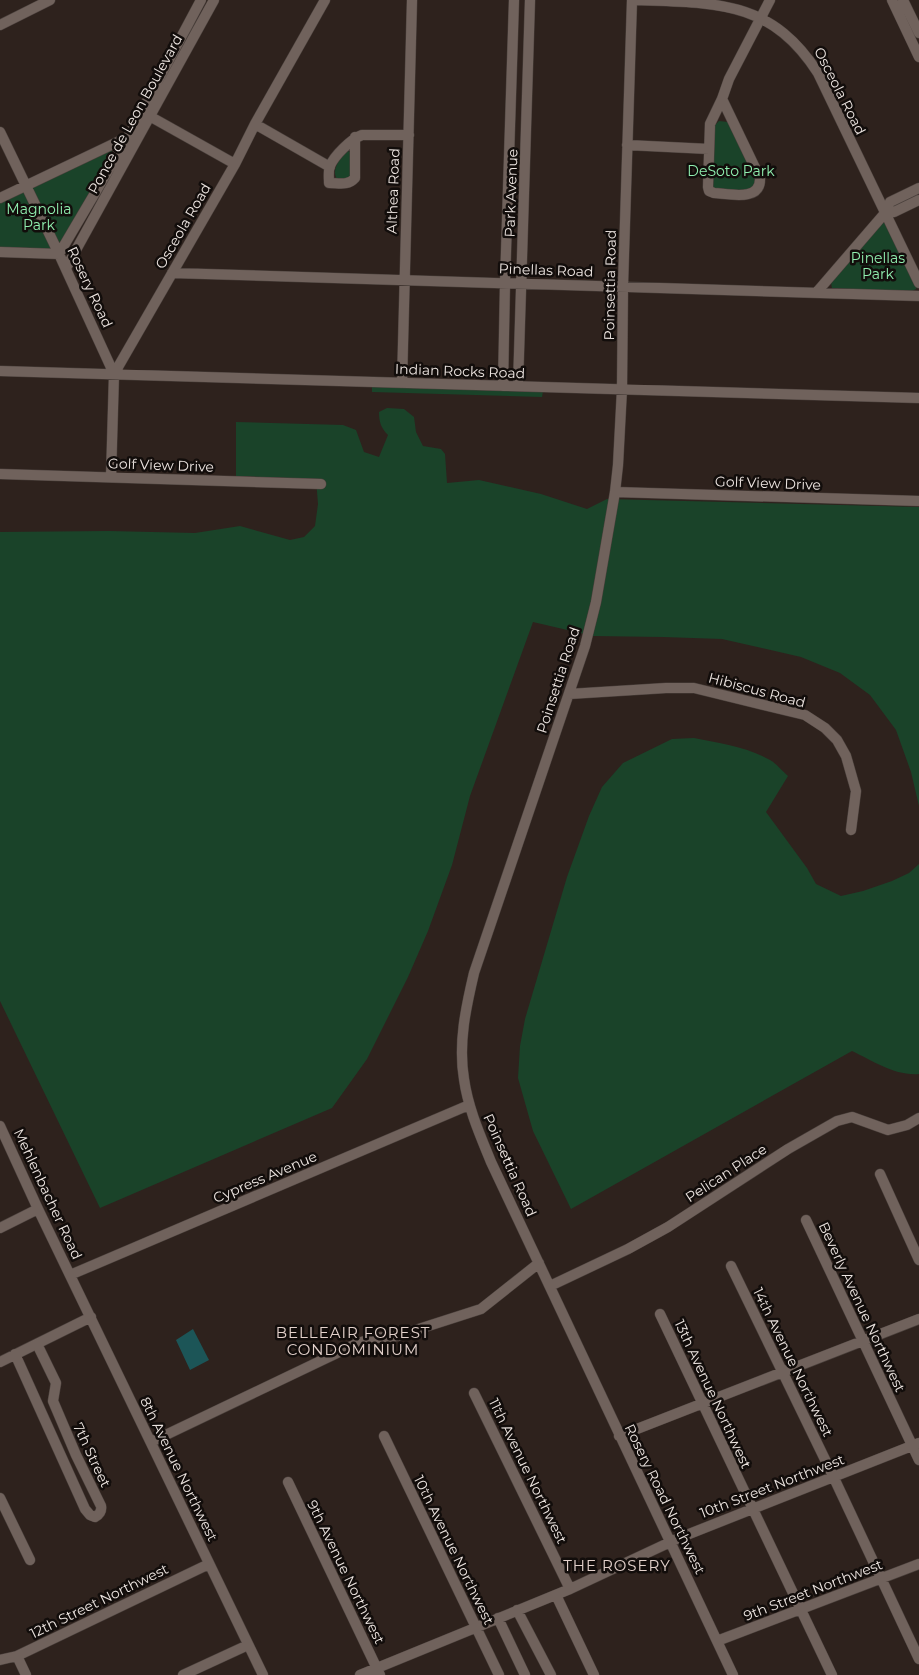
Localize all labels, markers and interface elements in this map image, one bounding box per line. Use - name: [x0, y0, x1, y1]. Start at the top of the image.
- street label: Ponce de Leon Boulevard: [84, 31, 186, 197]
- street label: Osceola Road: [810, 44, 870, 138]
- street label: Althea Road: [383, 148, 403, 234]
- street label: Park Avenue: [500, 148, 522, 238]
- park label: DeSoto Park: [687, 162, 775, 180]
- street label: Osceola Road: [151, 180, 215, 272]
- park label: Magnolia Park: [6, 200, 72, 234]
- street label: Poinsettia Road: [600, 230, 620, 340]
- street label: Rosery Road: [63, 244, 117, 330]
- park label: Pinellas Park: [851, 249, 905, 283]
- street label: Pinellas Road: [498, 259, 594, 281]
- street label: Indian Rocks Road: [395, 360, 525, 382]
- street label: Golf View Drive: [108, 454, 214, 476]
- street label: Golf View Drive: [715, 472, 821, 494]
- street label: Poinsettia Road: [532, 625, 584, 735]
- street label: Hibiscus Road: [707, 668, 807, 712]
- street label: Poinsettia Road: [479, 1111, 541, 1219]
- street label: Mehlenbacher Road: [10, 1126, 86, 1262]
- street label: Pelican Place: [682, 1140, 770, 1206]
- street label: Cypress Avenue: [210, 1147, 320, 1207]
- street label: Beverly Avenue Northwest: [815, 1219, 910, 1395]
- street label: 14th Avenue Northwest: [749, 1284, 837, 1440]
- street label: 13th Avenue Northwest: [671, 1317, 756, 1472]
- district label: BELLEAIR FOREST CONDOMINIUM: [276, 1323, 430, 1359]
- street label: 8th Avenue Northwest: [136, 1394, 222, 1544]
- street label: 11th Avenue Northwest: [485, 1395, 571, 1547]
- street label: 7th Street: [69, 1420, 115, 1490]
- street label: Rosery Road Northwest: [621, 1421, 709, 1578]
- street label: 10th Street Northwest: [697, 1450, 847, 1522]
- street label: 10th Avenue Northwest: [410, 1472, 498, 1628]
- street label: 9th Avenue Northwest: [303, 1497, 389, 1647]
- street label: 9th Street Northwest: [741, 1555, 885, 1625]
- district label: THE ROSERY: [563, 1556, 671, 1575]
- street label: 12th Street Northwest: [27, 1559, 171, 1642]

